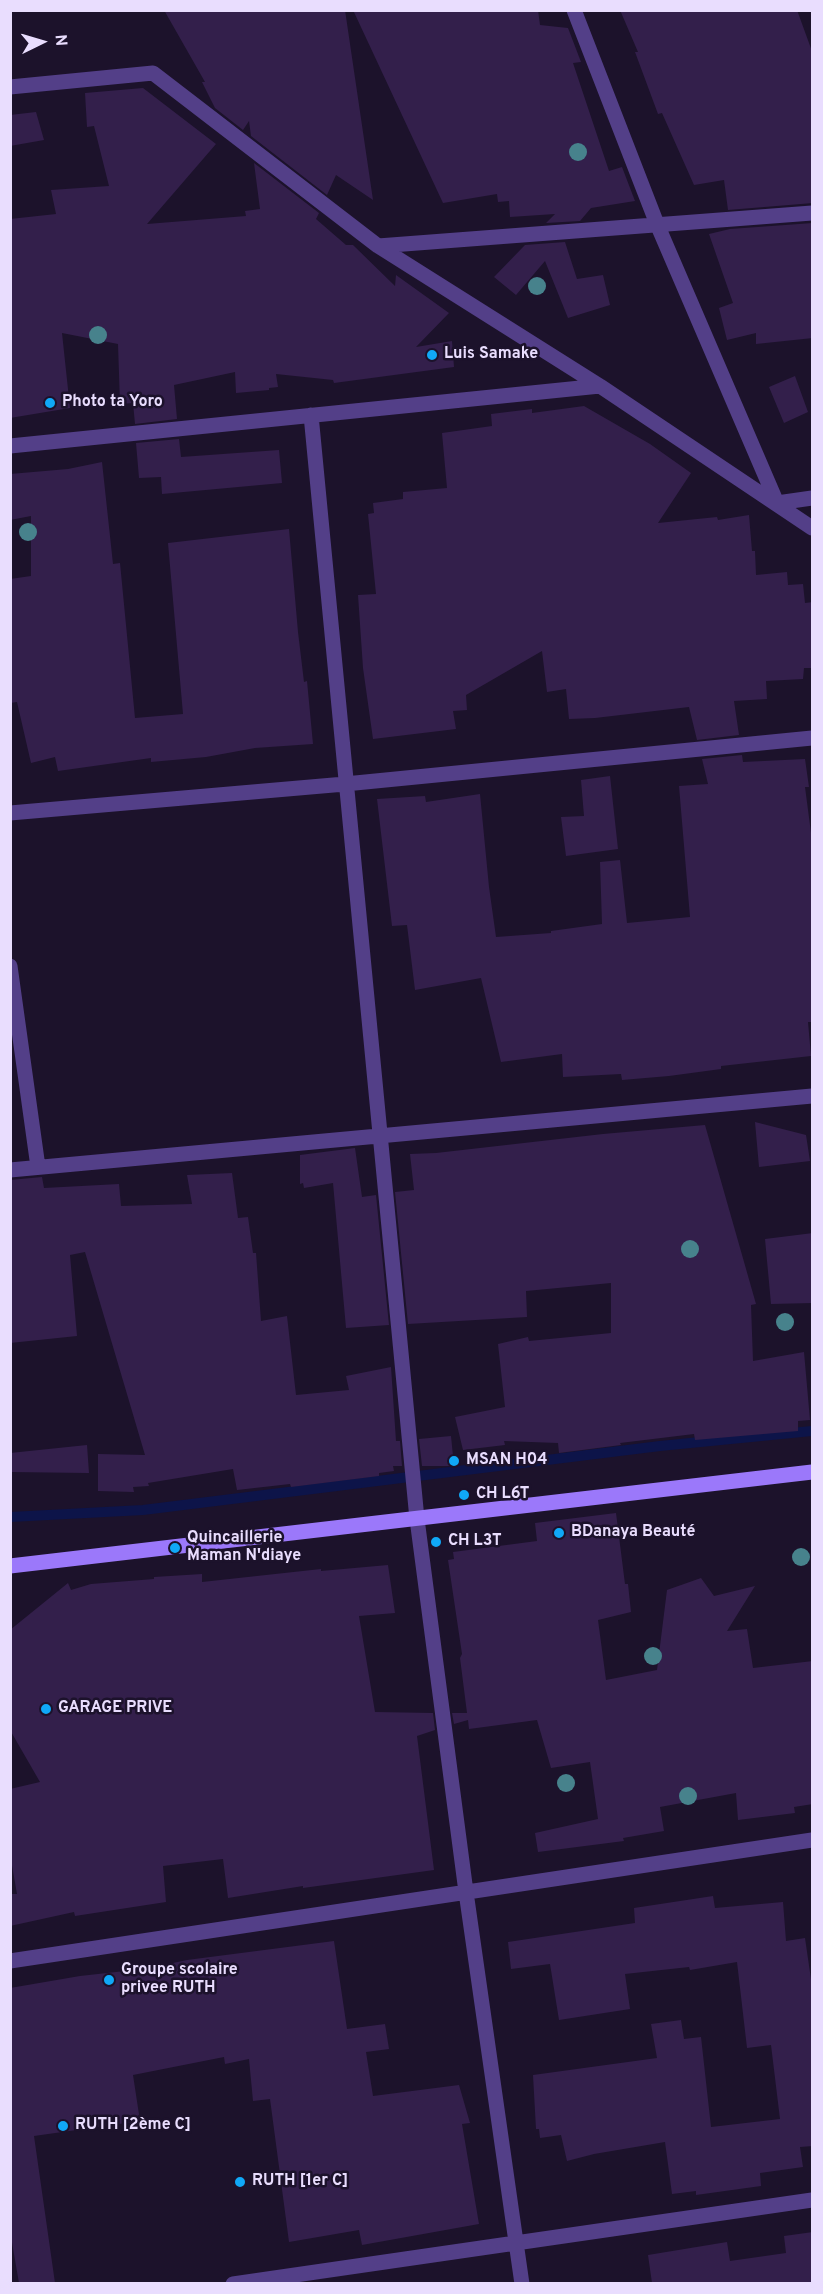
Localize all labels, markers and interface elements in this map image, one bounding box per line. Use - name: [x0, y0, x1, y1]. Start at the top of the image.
- north arrow: [12, 12, 72, 72]
- text: N: [49, 34, 70, 47]
- place label: Luis Samake: [444, 345, 538, 365]
- marker: Luis Samake: [425, 348, 439, 362]
- place label: Photo ta Yoro: [62, 393, 163, 413]
- marker: Photo ta Yoro: [43, 396, 57, 410]
- place label: MSAN H04: [466, 1451, 548, 1471]
- marker: MSAN H04: [447, 1454, 461, 1468]
- place label: CH L6T: [476, 1485, 529, 1505]
- marker: CH L6T: [457, 1488, 471, 1502]
- place label: BDanaya Beauté: [571, 1523, 695, 1543]
- marker: BDanaya Beauté: [552, 1526, 566, 1540]
- place label: Quincaillerie Maman N'diaye: [187, 1529, 301, 1567]
- place label: CH L3T: [448, 1532, 502, 1552]
- marker: CH L3T: [429, 1535, 443, 1549]
- marker: Quincaillerie Maman N'diaye: [168, 1541, 182, 1555]
- place label: GARAGE PRIVE: [58, 1699, 172, 1719]
- marker: GARAGE PRIVE: [39, 1702, 53, 1716]
- place label: Groupe scolaire privee RUTH: [121, 1961, 238, 1999]
- marker: Groupe scolaire privee RUTH: [102, 1973, 116, 1987]
- place label: RUTH [2ème C]: [75, 2116, 191, 2136]
- marker: RUTH [2ème C]: [56, 2119, 70, 2133]
- place label: RUTH [1er C]: [252, 2172, 348, 2192]
- marker: RUTH [1er C]: [233, 2175, 247, 2189]

